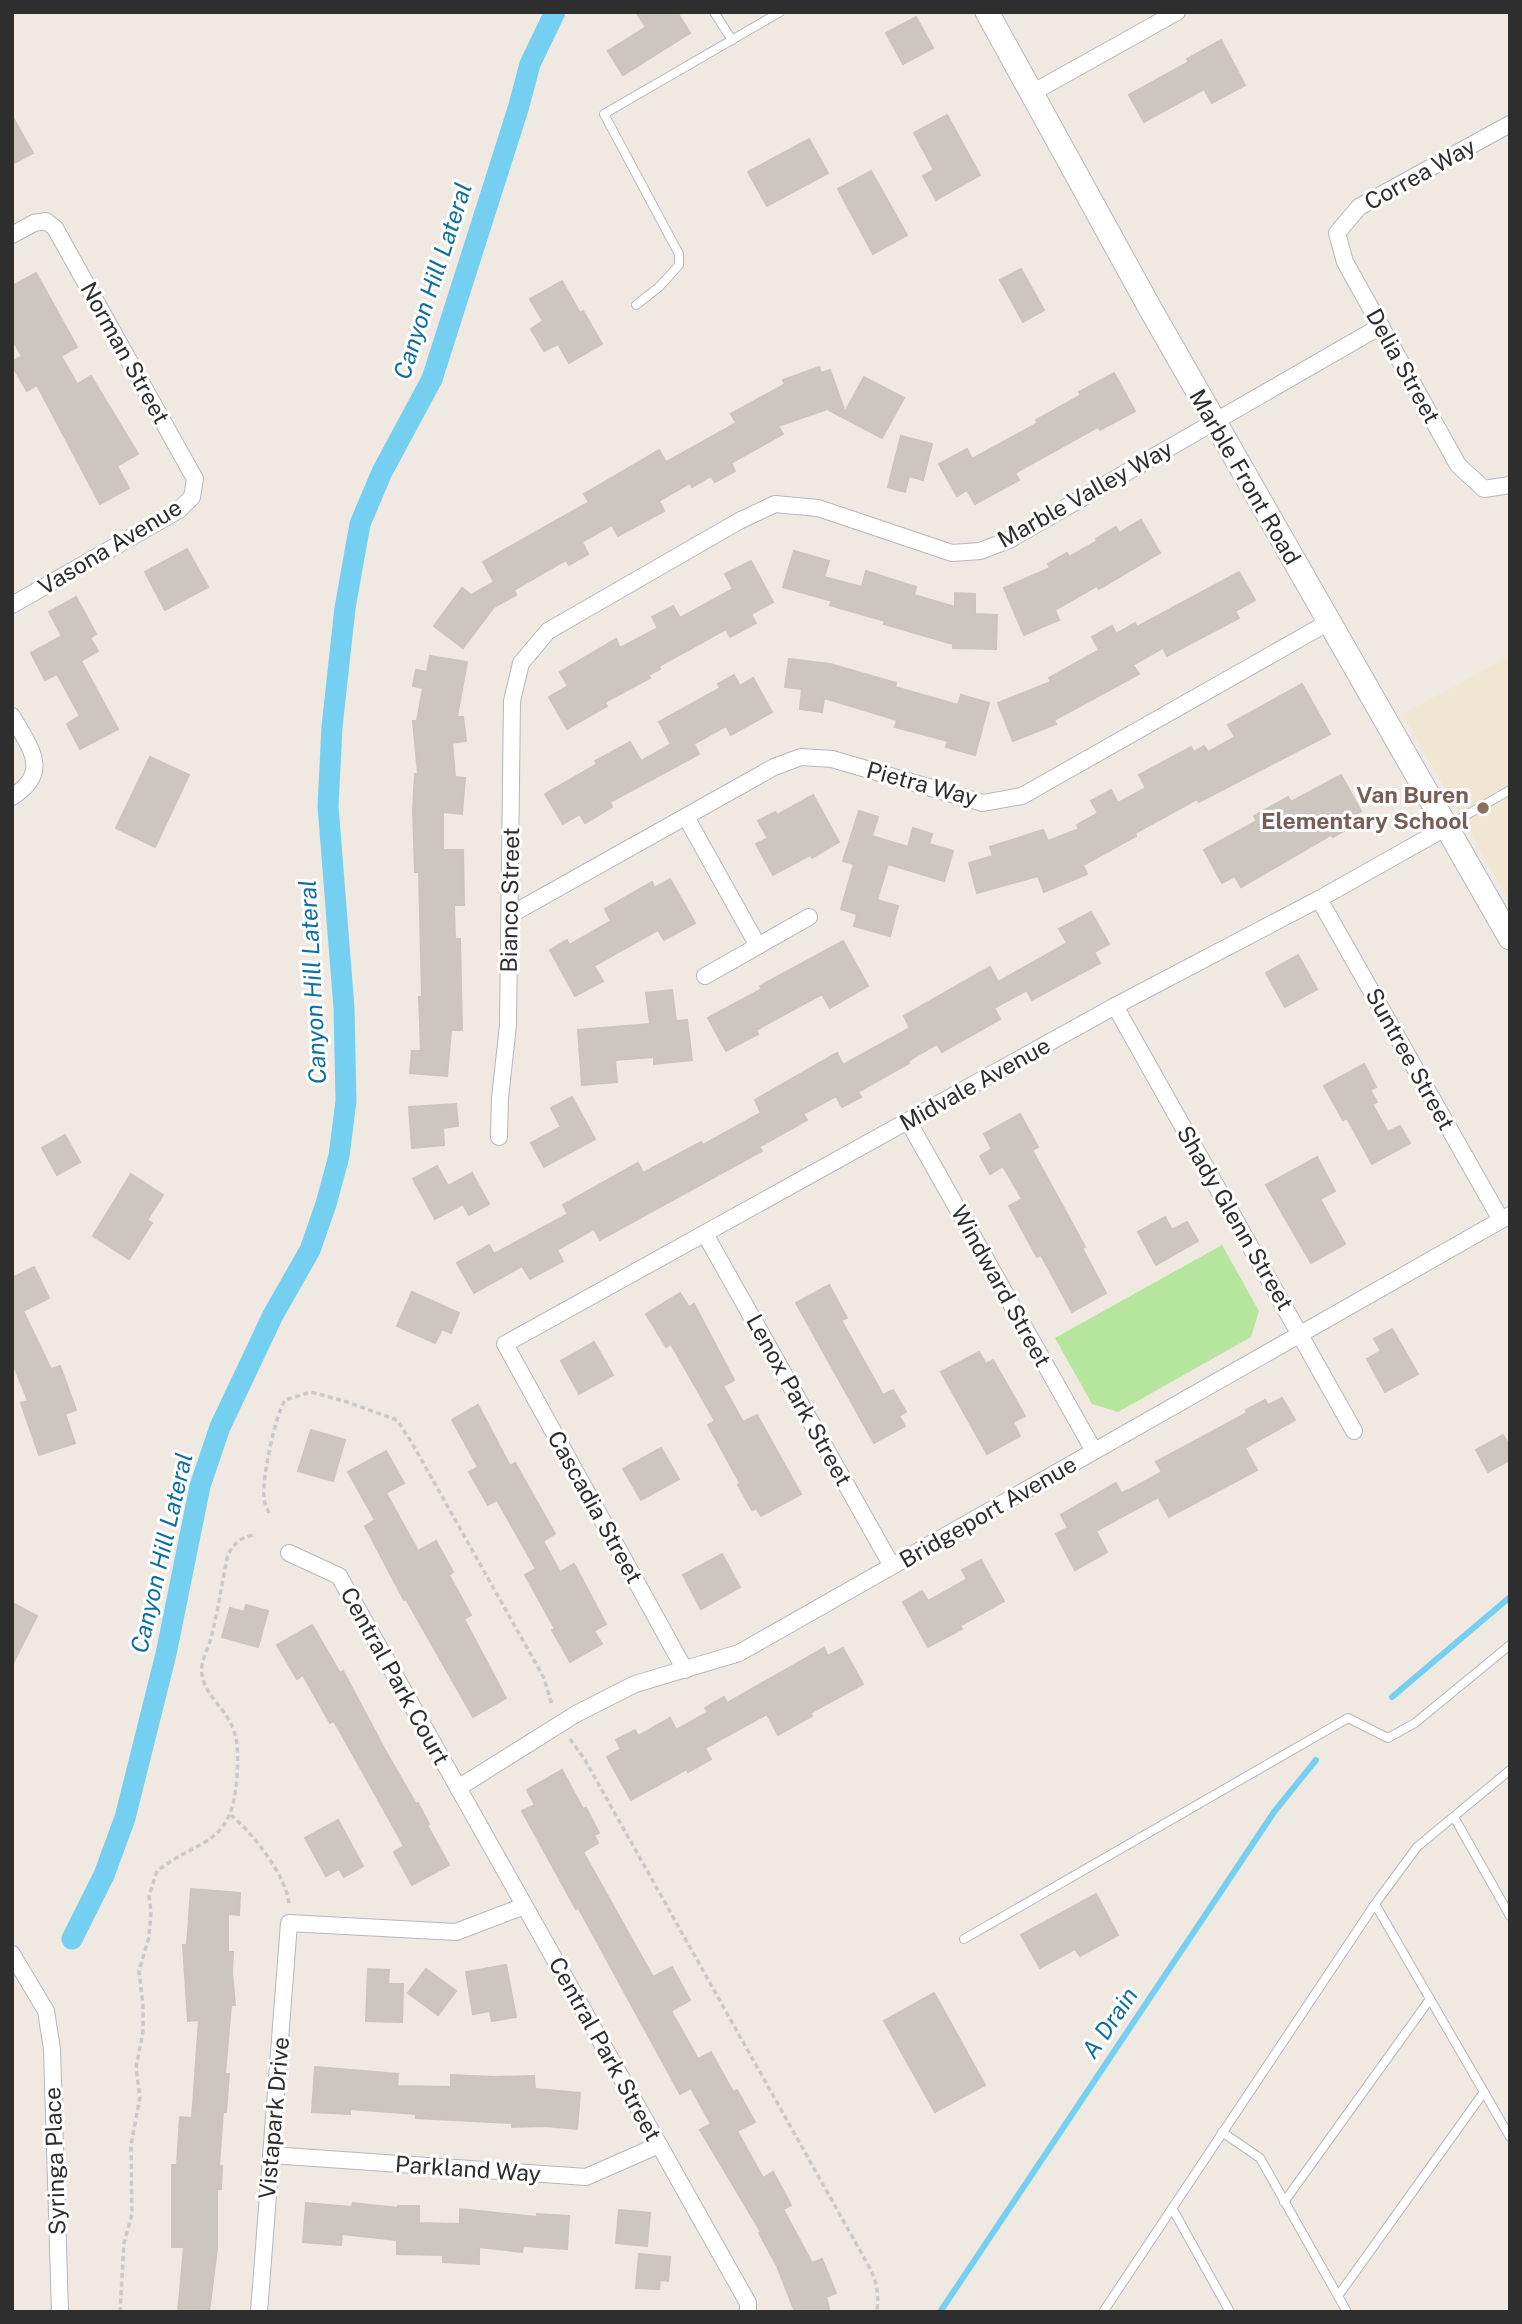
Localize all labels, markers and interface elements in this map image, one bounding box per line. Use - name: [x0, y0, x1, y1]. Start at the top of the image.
- street label: Correa Way: [1359, 132, 1480, 215]
- water label: Canyon Hill Lateral: [387, 179, 477, 382]
- street label: Norman Street: [75, 277, 175, 428]
- street label: Delia Street: [1361, 304, 1446, 428]
- street label: Marble Front Road: [1184, 384, 1307, 569]
- street label: Marble Valley Way: [993, 434, 1177, 553]
- street label: Vasona Avenue: [33, 493, 186, 600]
- street label: Pietra Way: [864, 756, 981, 811]
- place label: Van Buren Elementary School: [1261, 781, 1469, 834]
- marker: Van Buren Elementary School: [1475, 800, 1491, 816]
- street label: Bianco Street: [495, 827, 524, 973]
- water label: Canyon Hill Lateral: [293, 879, 331, 1085]
- street label: Suntree Street: [1360, 983, 1461, 1134]
- street label: Midvale Avenue: [895, 1031, 1055, 1136]
- street label: Shady Glenn Street: [1172, 1121, 1299, 1315]
- street label: Windward Street: [946, 1200, 1057, 1371]
- street label: Lenox Park Street: [741, 1309, 858, 1490]
- street label: Cascadia Street: [542, 1426, 648, 1588]
- water label: Canyon Hill Lateral: [124, 1450, 198, 1656]
- street label: Bridgeport Avenue: [895, 1450, 1081, 1573]
- street label: Central Park Court: [335, 1582, 455, 1769]
- street label: Central Park Street: [544, 1952, 667, 2145]
- water label: A Drain: [1075, 1982, 1143, 2063]
- street label: Vistapark Drive: [253, 2036, 294, 2200]
- street label: Syringa Place: [38, 2087, 71, 2235]
- street label: Parkland Way: [394, 2150, 542, 2187]

